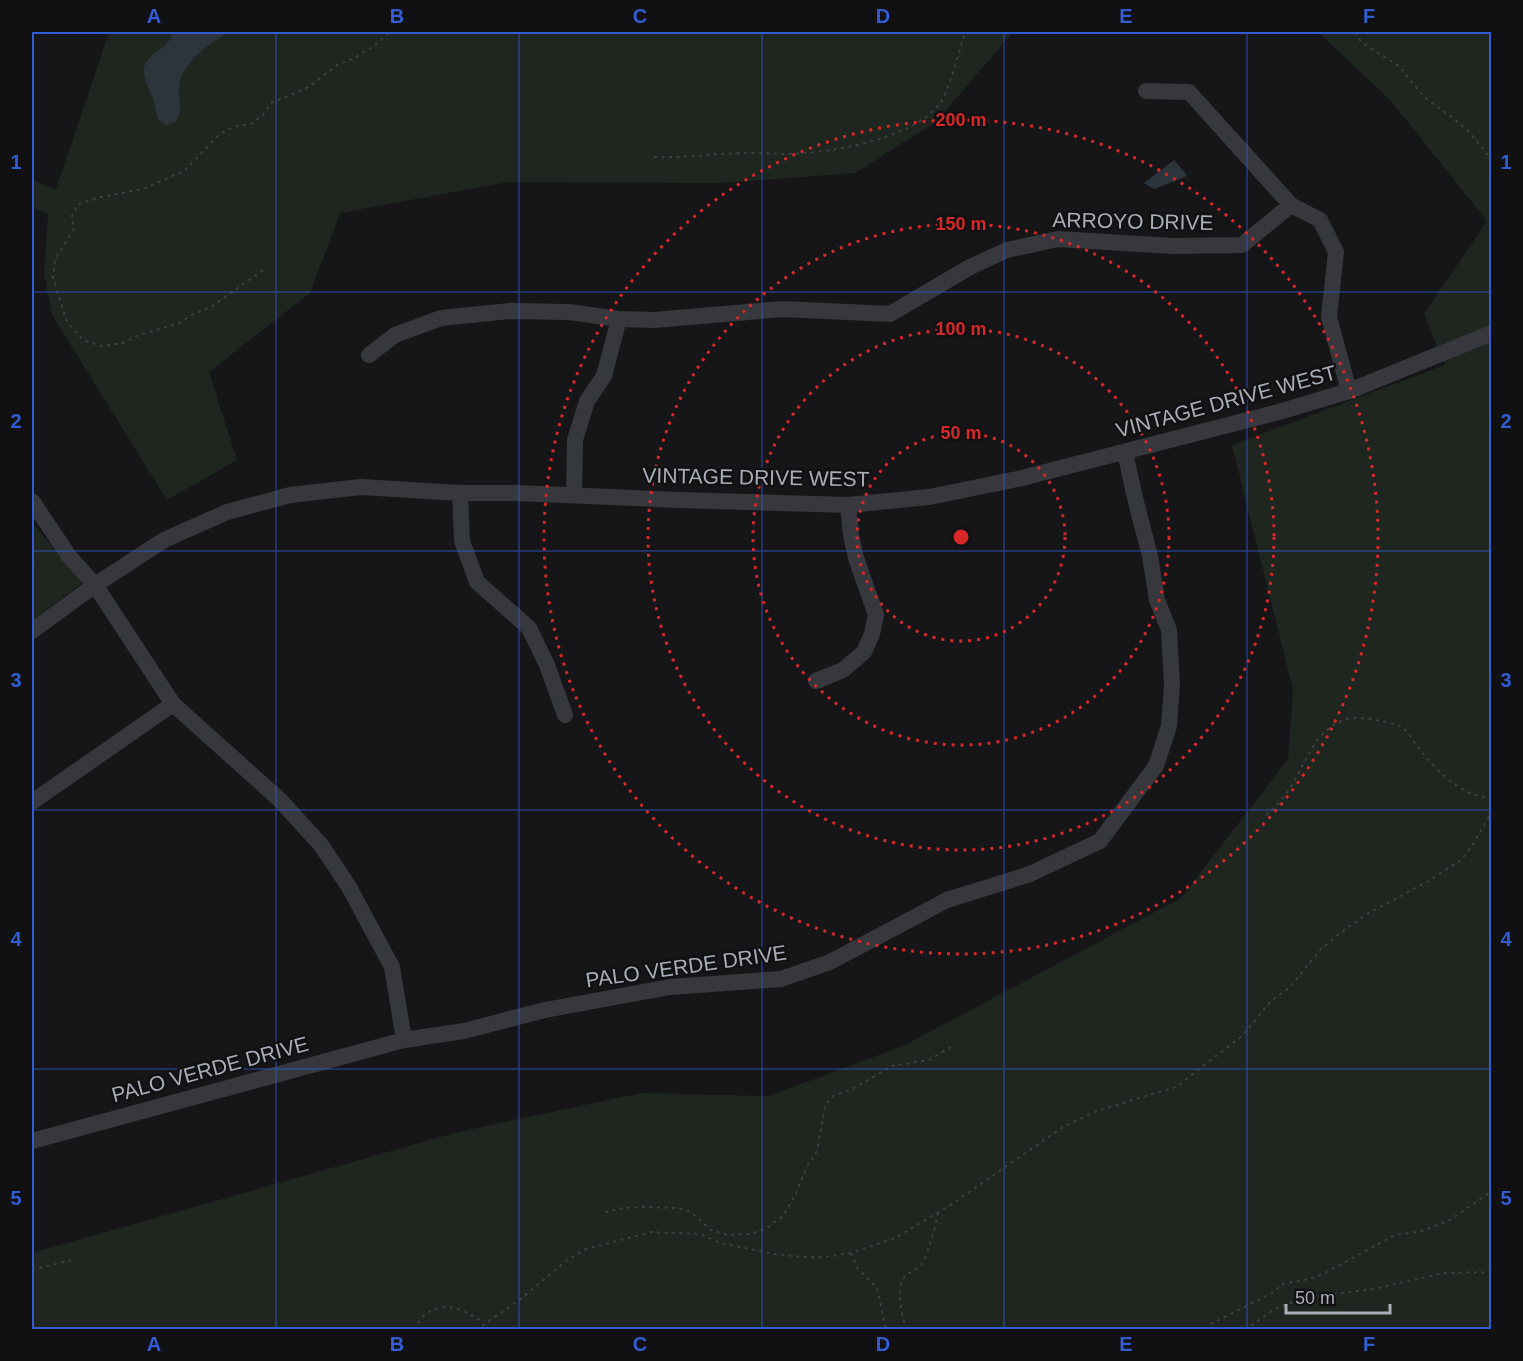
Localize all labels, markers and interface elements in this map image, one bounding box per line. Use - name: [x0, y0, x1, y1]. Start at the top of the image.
- text: A: [147, 5, 161, 27]
- text: B: [390, 5, 404, 27]
- text: C: [633, 5, 647, 27]
- text: D: [876, 5, 890, 27]
- text: E: [1119, 5, 1133, 27]
- text: F: [1363, 5, 1375, 27]
- text: 200 m: [935, 110, 987, 130]
- text: 1: [10, 151, 22, 173]
- text: 1: [1500, 151, 1512, 173]
- street label: ARROYO DRIVE: [1052, 208, 1214, 234]
- text: 150 m: [935, 214, 987, 234]
- text: 100 m: [935, 319, 987, 339]
- street label: VINTAGE DRIVE WEST: [1113, 360, 1339, 442]
- text: 2: [10, 410, 22, 432]
- text: 2: [1500, 410, 1512, 432]
- text: 50 m: [940, 423, 982, 443]
- street label: VINTAGE DRIVE WEST: [642, 464, 870, 490]
- centre of rings: [951, 527, 971, 547]
- text: 3: [10, 669, 22, 691]
- text: 3: [1500, 669, 1512, 691]
- text: 4: [10, 928, 22, 950]
- text: 4: [1500, 928, 1512, 950]
- street label: PALO VERDE DRIVE: [584, 941, 788, 991]
- street label: PALO VERDE DRIVE: [109, 1032, 311, 1106]
- text: 5: [10, 1187, 22, 1209]
- text: 5: [1500, 1187, 1512, 1209]
- scale bar: [1286, 1277, 1390, 1315]
- text: 50 m: [1295, 1288, 1335, 1308]
- text: A: [147, 1333, 161, 1355]
- text: B: [390, 1333, 404, 1355]
- text: C: [633, 1333, 647, 1355]
- text: D: [876, 1333, 890, 1355]
- text: E: [1119, 1333, 1133, 1355]
- text: F: [1363, 1333, 1375, 1355]

